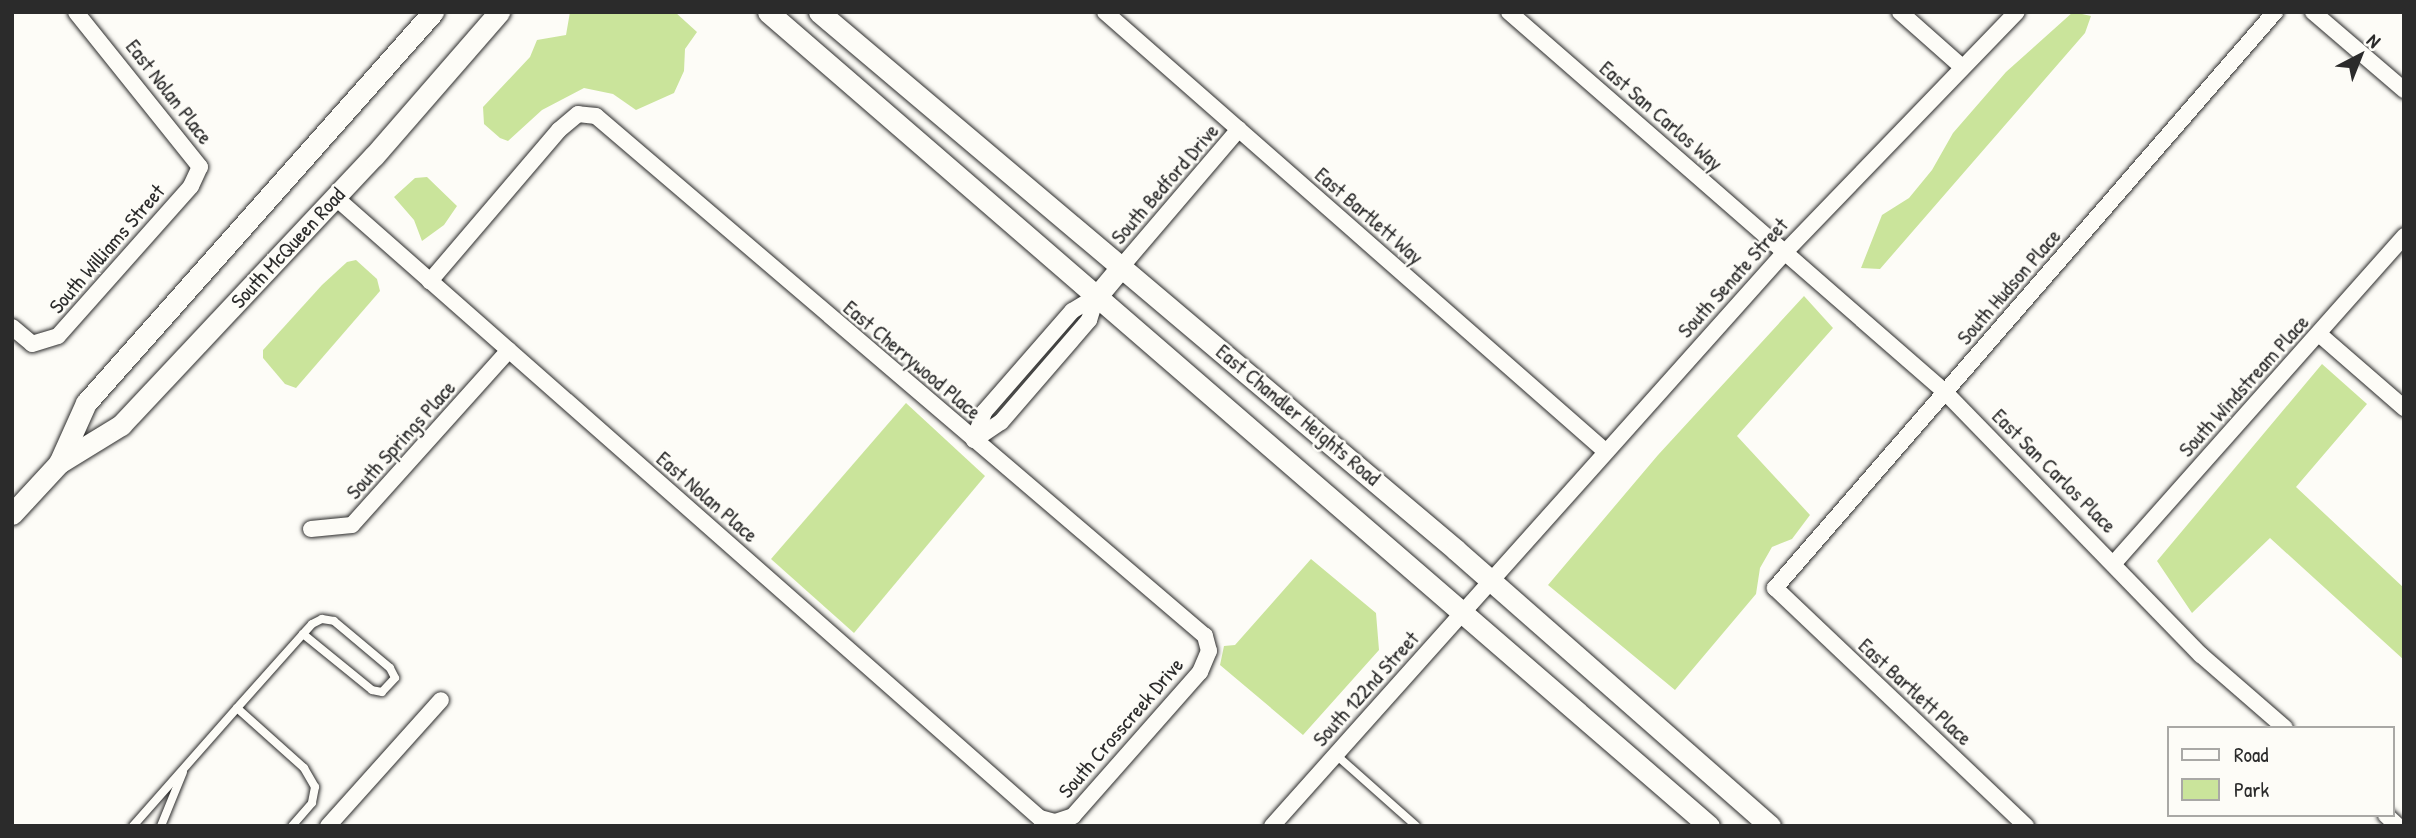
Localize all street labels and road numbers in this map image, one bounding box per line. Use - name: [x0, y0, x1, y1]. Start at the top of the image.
- street label: East Nolan Place: [120, 35, 218, 149]
- street label: East San Carlos Way: [1594, 56, 1728, 176]
- street label: South Bedford Drive: [1106, 119, 1224, 249]
- street label: East Bartlett Way: [1310, 162, 1428, 270]
- street label: South Williams Street: [44, 179, 170, 319]
- street label: South McQueen Road: [226, 182, 350, 314]
- street label: South Senate Street: [1673, 213, 1793, 343]
- street label: South Hudson Place: [1952, 224, 2066, 350]
- street label: East Cherrywood Place: [838, 295, 986, 425]
- street label: South Windstream Place: [2174, 310, 2314, 462]
- street label: East Chandler Heights Road: [1211, 339, 1385, 491]
- street label: South Springs Place: [341, 375, 461, 505]
- street label: East San Carlos Place: [1987, 404, 2121, 538]
- street label: East Nolan Place: [651, 446, 763, 548]
- street label: South 122nd Street: [1308, 626, 1424, 752]
- street label: East Bartlett Place: [1853, 633, 1977, 751]
- street label: South Crosscreek Drive: [1053, 653, 1189, 803]

